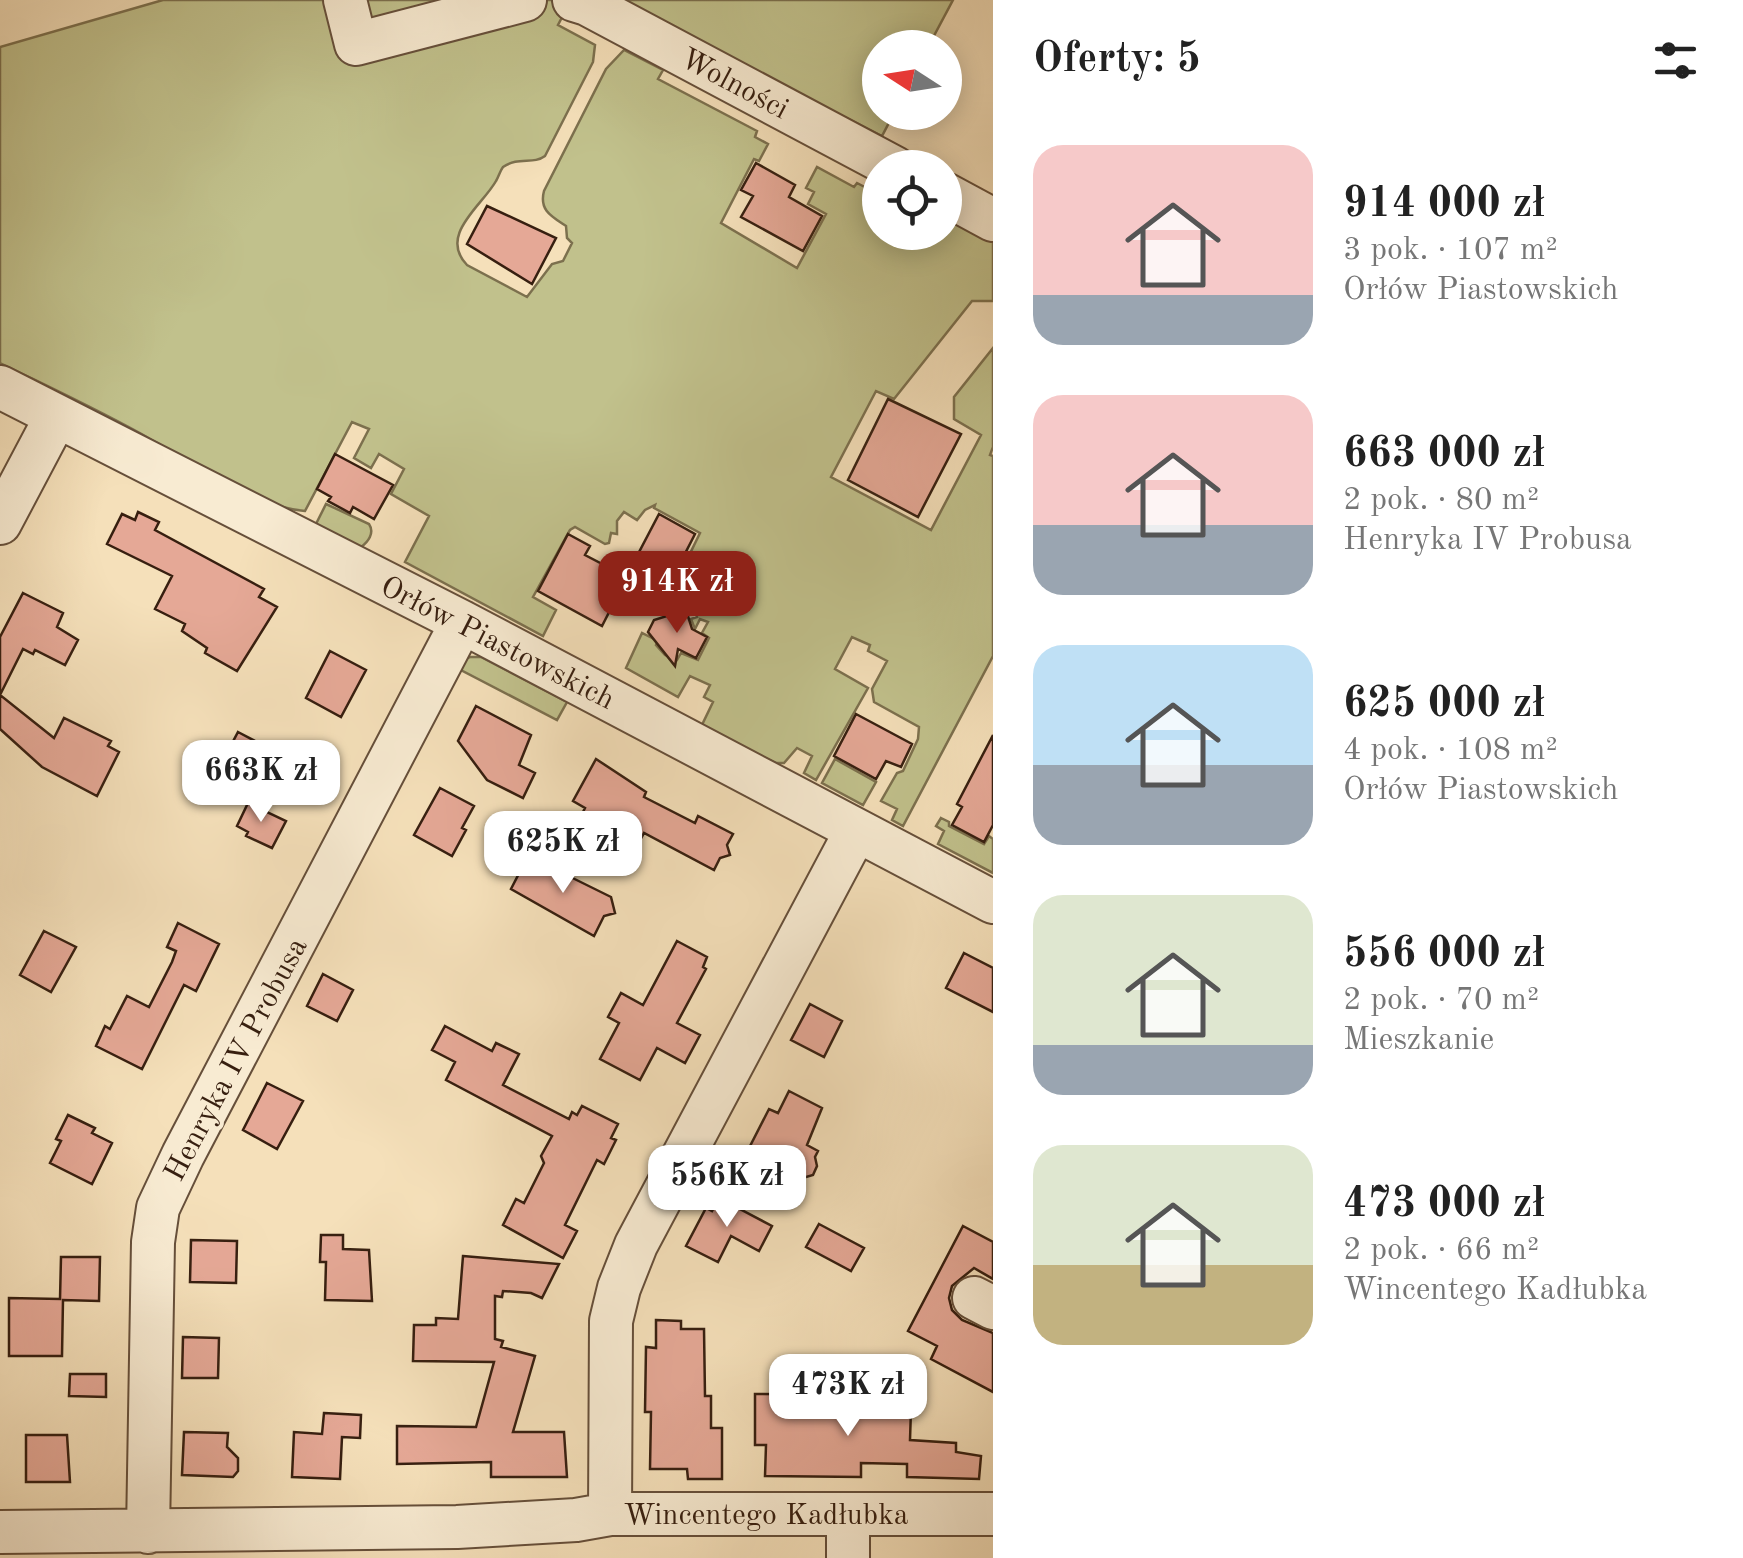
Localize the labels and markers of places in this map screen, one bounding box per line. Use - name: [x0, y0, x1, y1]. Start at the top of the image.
- pin: 914K zł: [585, 551, 769, 636]
- pin: 663K zł: [169, 740, 353, 825]
- pin: 625K zł: [471, 811, 655, 896]
- pin: 556K zł: [635, 1145, 819, 1230]
- pin: 473K zł: [756, 1354, 940, 1439]

